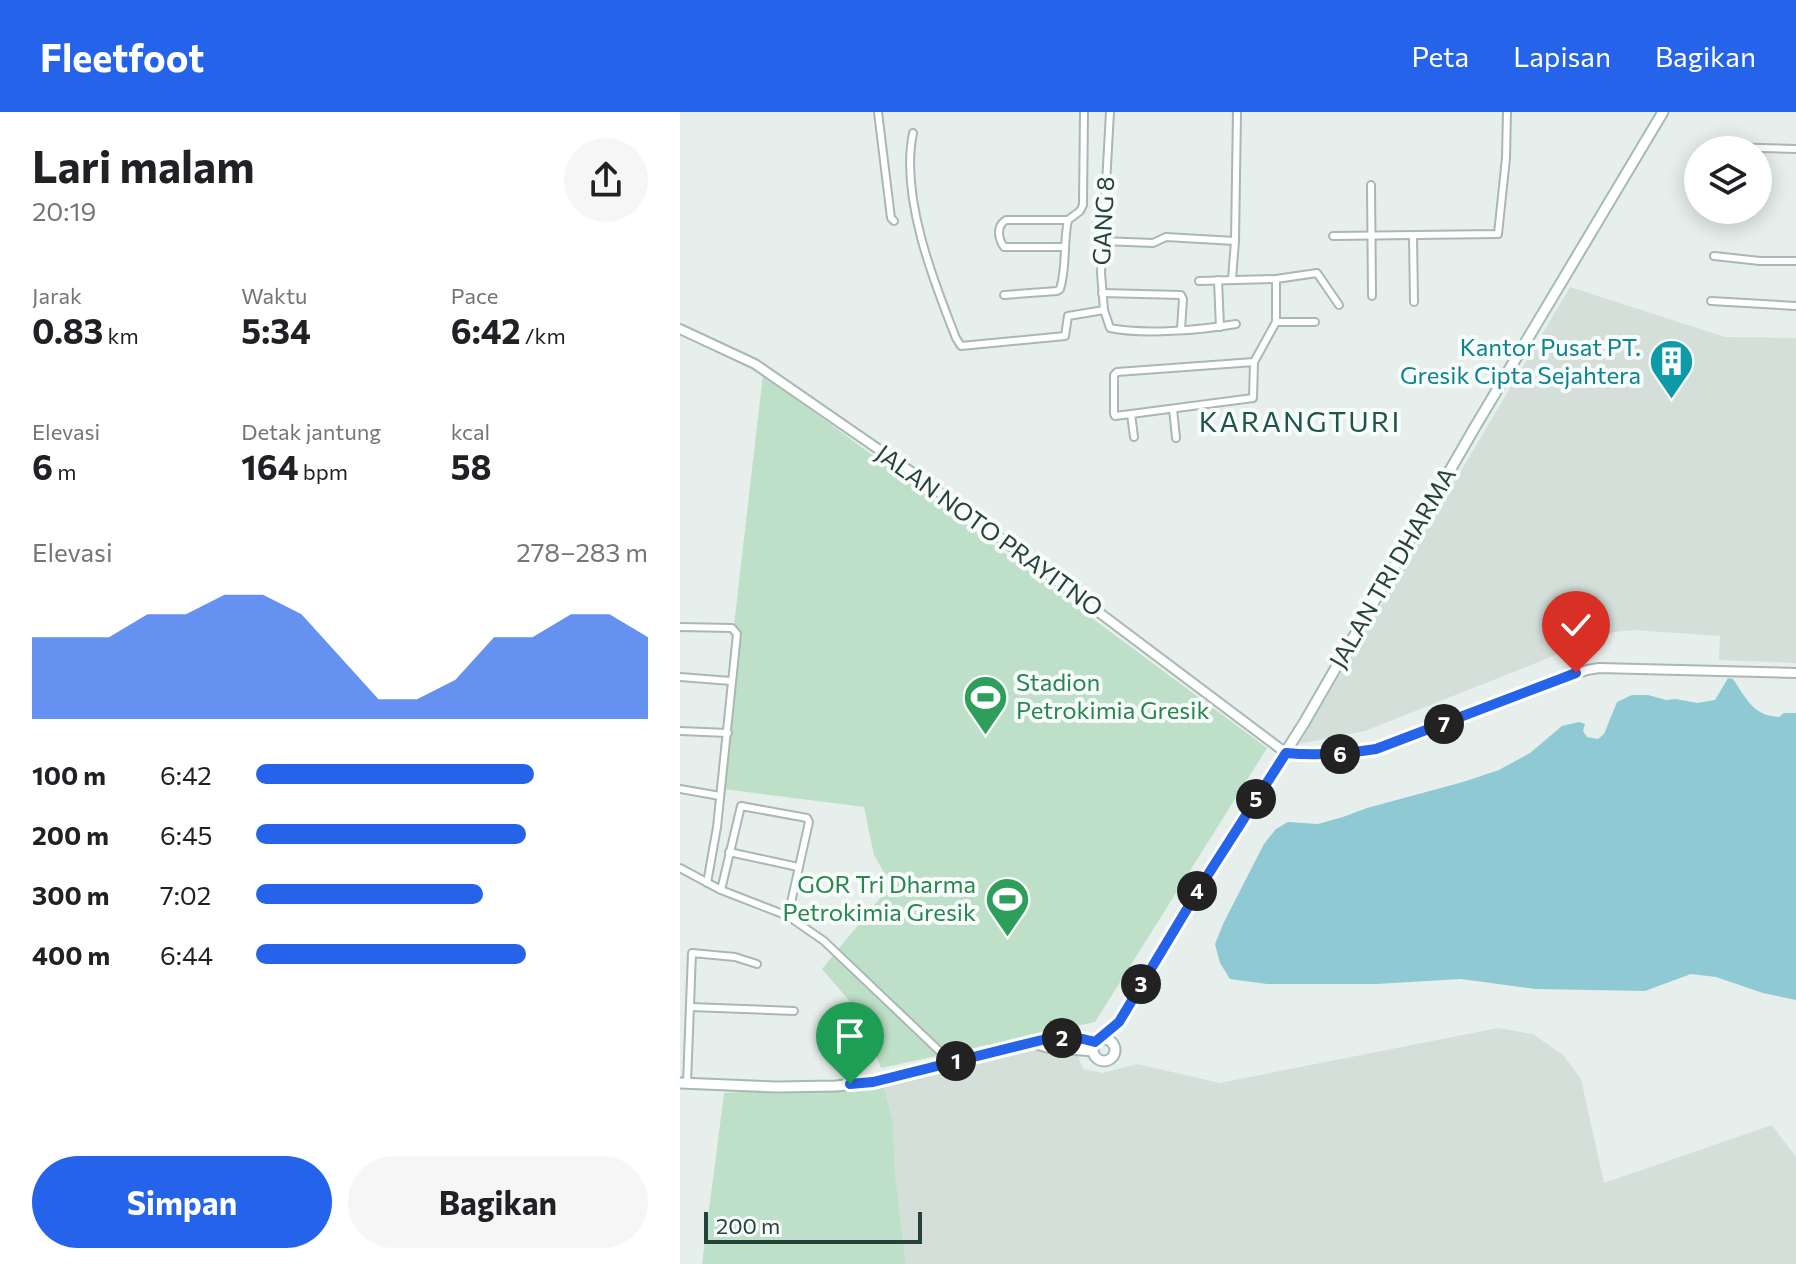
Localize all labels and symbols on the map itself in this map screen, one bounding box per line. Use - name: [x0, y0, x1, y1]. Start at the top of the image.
- street label: GANG 8: [1086, 176, 1119, 266]
- place label: Kantor Pusat PT. Gresik Cipta Sejahtera: [1400, 332, 1641, 389]
- building icon: Kantor Pusat PT. Gresik Cipta Sejahtera: [1648, 338, 1696, 401]
- district label: KARANGTURI: [1199, 404, 1401, 438]
- street label: JALAN NOTO PRAYITNO: [871, 438, 1109, 622]
- street label: JALAN TRI DHARMA: [1322, 462, 1461, 673]
- pin: [1542, 591, 1610, 673]
- place label: Stadion Petrokimia Gresik: [1016, 667, 1209, 724]
- sports icon: Stadion Petrokimia Gresik: [961, 673, 1009, 736]
- pin: 7: [1424, 704, 1464, 744]
- pin: 6: [1320, 734, 1360, 774]
- pin: 5: [1236, 779, 1276, 819]
- place label: GOR Tri Dharma Petrokimia Gresik: [783, 869, 976, 926]
- pin: 4: [1177, 871, 1217, 911]
- sports icon: GOR Tri Dharma Petrokimia Gresik: [983, 875, 1031, 938]
- pin: 3: [1121, 964, 1161, 1004]
- pin: [816, 1002, 884, 1084]
- pin: 2: [1042, 1018, 1082, 1058]
- pin: 1: [936, 1041, 976, 1081]
- scale bar: [704, 1208, 922, 1244]

